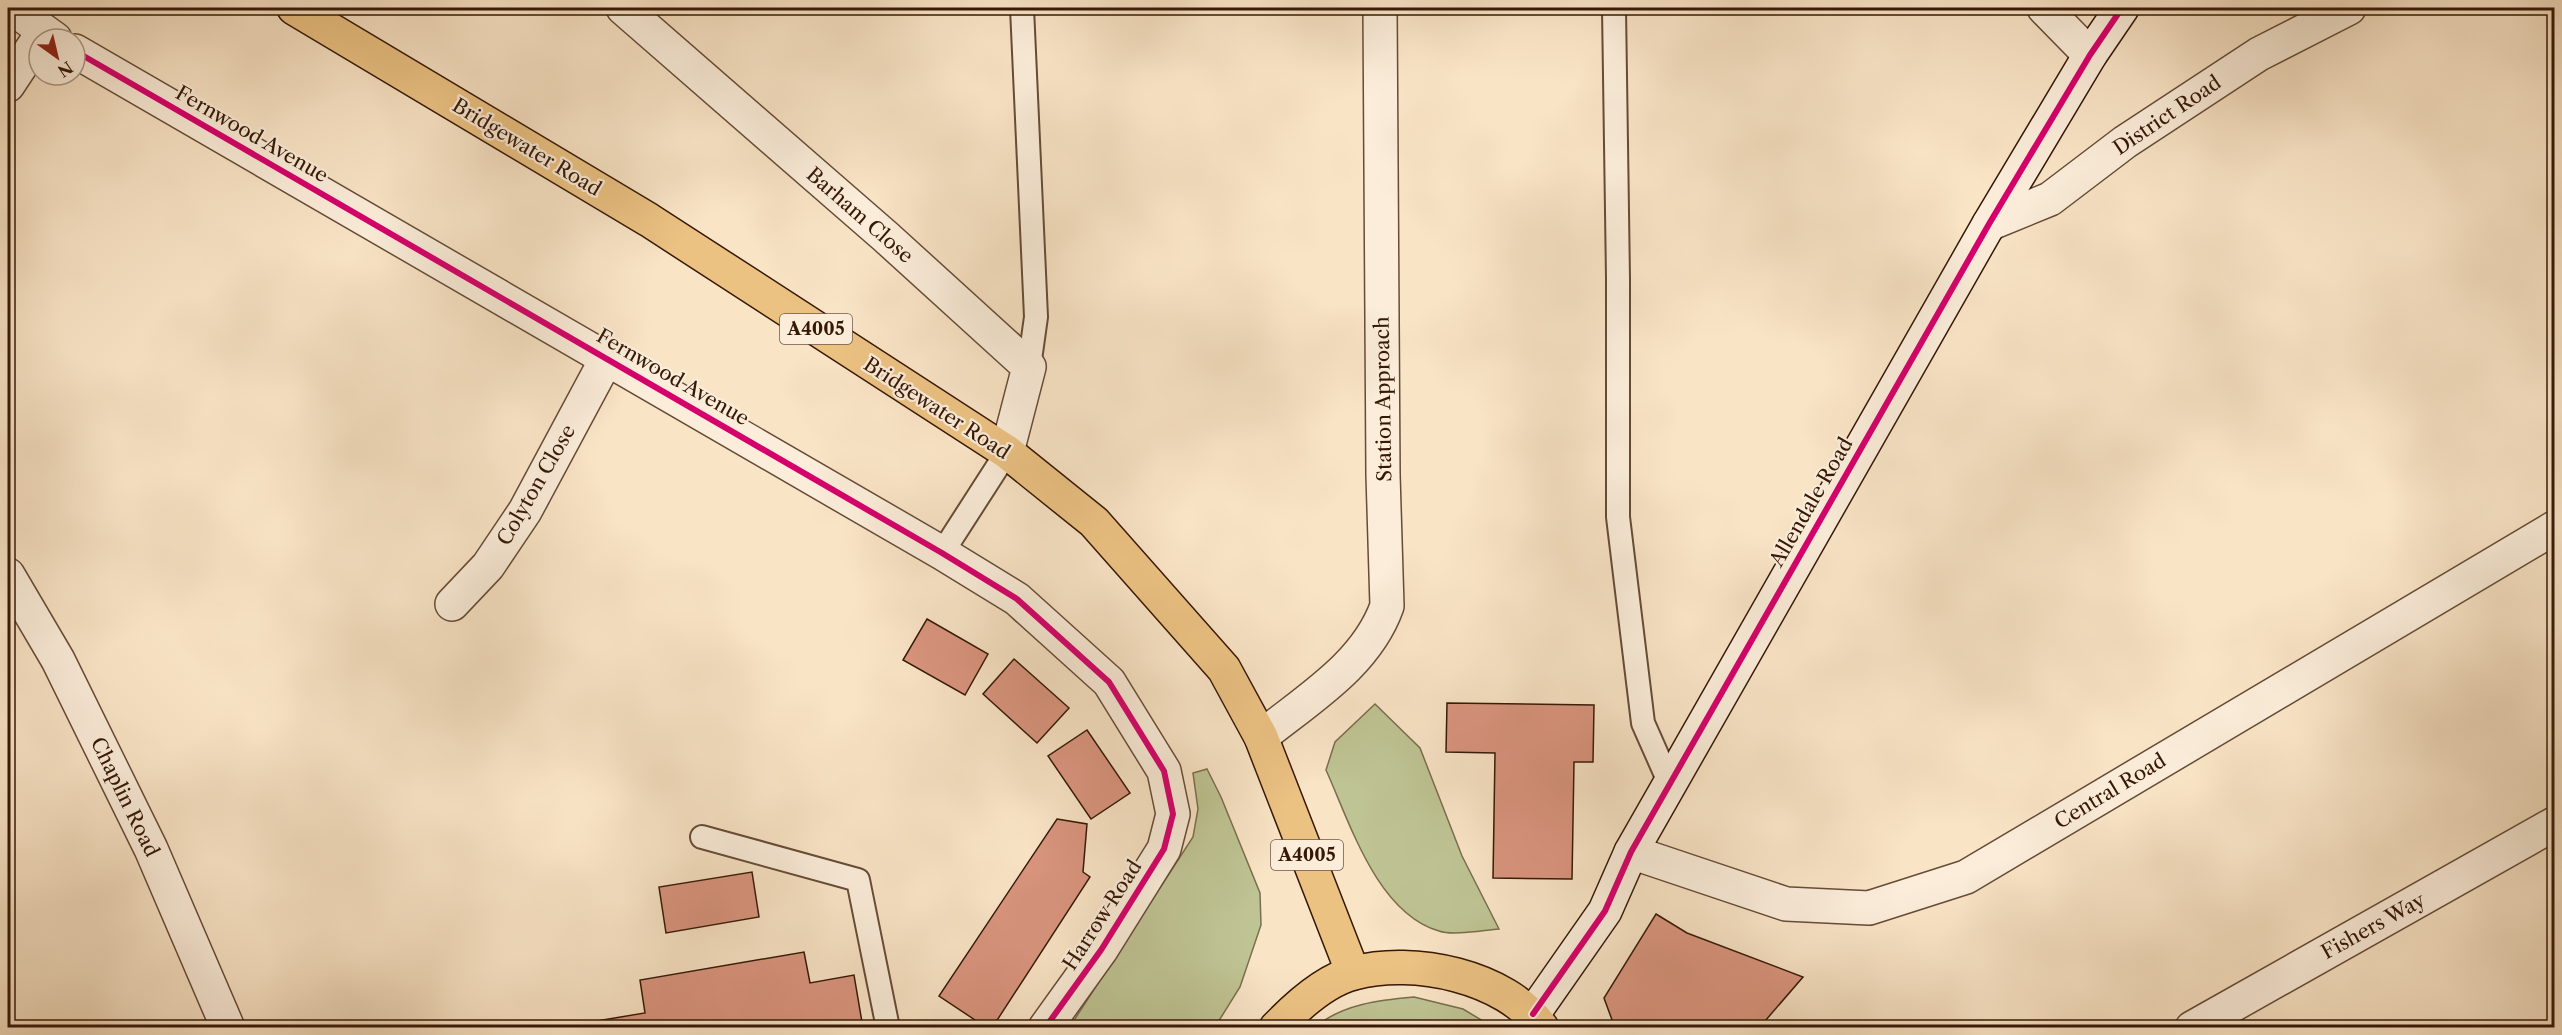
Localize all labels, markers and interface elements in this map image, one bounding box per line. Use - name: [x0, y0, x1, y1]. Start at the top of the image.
- north arrow: [27, 27, 87, 87]
- text: N: [54, 57, 77, 82]
- street label: District Road: [2109, 70, 2225, 160]
- street label: Fernwood Avenue: [171, 81, 333, 187]
- street label: Bridgewater Road: [448, 93, 606, 201]
- street label: Barham Close: [802, 162, 918, 268]
- road number: A4005: [780, 314, 852, 344]
- street label: Station Approach: [1370, 316, 1396, 482]
- street label: Fernwood Avenue: [592, 324, 754, 430]
- street label: Bridgewater Road: [859, 352, 1015, 464]
- street label: Colyton Close: [492, 420, 580, 550]
- street label: Allendale Road: [1764, 433, 1858, 572]
- street label: Chaplin Road: [86, 733, 164, 861]
- street label: Central Road: [2050, 748, 2170, 834]
- road number: A4005: [1271, 840, 1343, 870]
- street label: Harrow Road: [1057, 855, 1147, 975]
- street label: Fishers Way: [2317, 887, 2430, 964]

